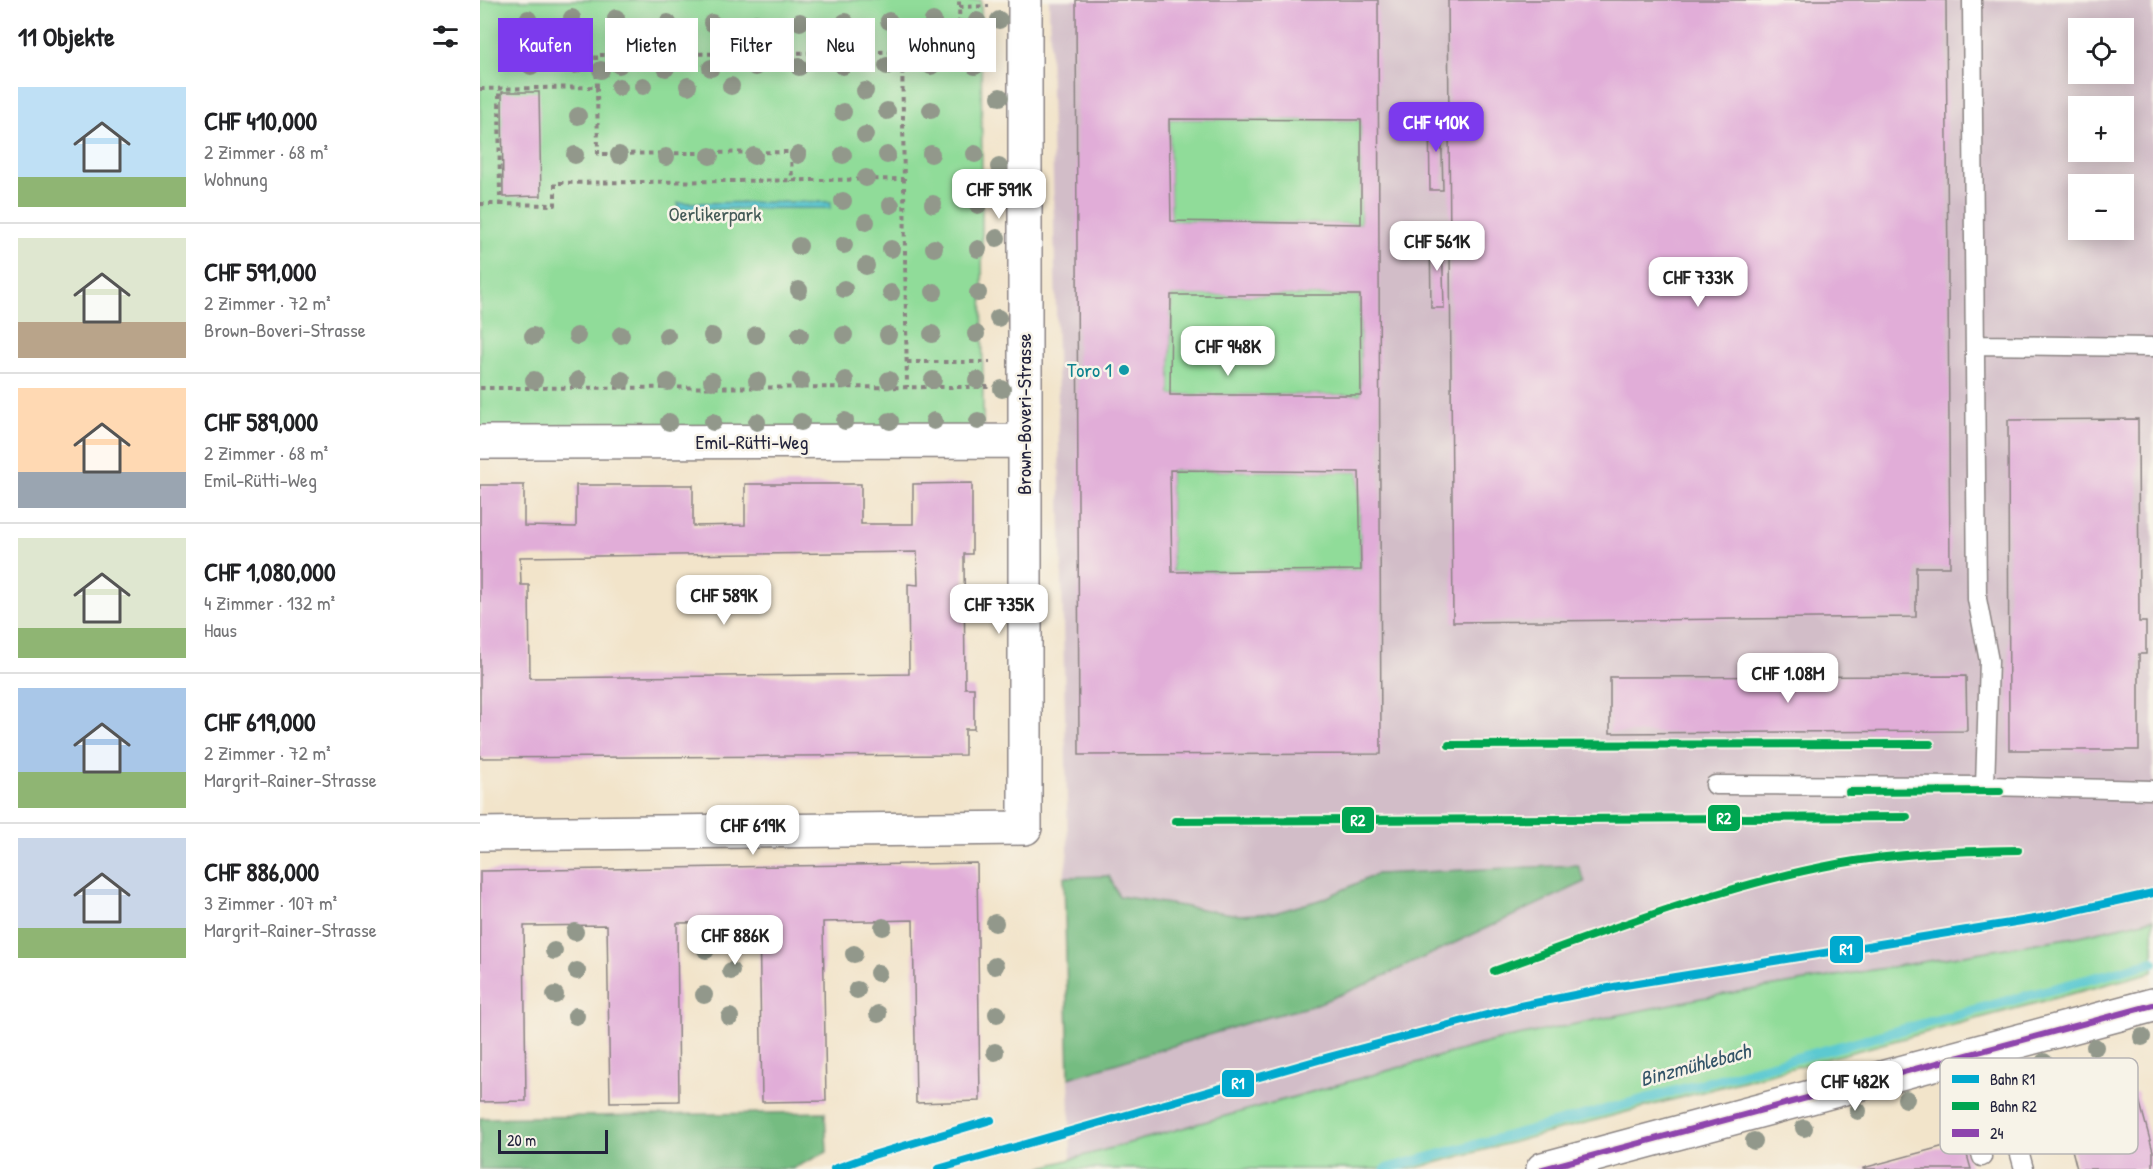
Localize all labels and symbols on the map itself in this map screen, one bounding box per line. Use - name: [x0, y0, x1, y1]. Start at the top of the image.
- pin: CHF 410K: [1374, 102, 1498, 153]
- pin: CHF 591K: [937, 169, 1061, 220]
- park label: Oerlikerpark: [669, 200, 761, 227]
- pin: CHF 561K: [1375, 221, 1499, 272]
- pin: CHF 733K: [1636, 257, 1760, 308]
- pin: CHF 948K: [1166, 326, 1290, 377]
- street label: Brown-Boveri-Strasse: [1010, 333, 1037, 495]
- place label: Toro 1: [1067, 356, 1112, 383]
- marker: Toro 1: [1117, 363, 1131, 377]
- street label: Emil-Rütti-Weg: [696, 428, 809, 455]
- pin: CHF 589K: [662, 575, 786, 626]
- pin: CHF 735K: [937, 584, 1061, 635]
- pin: CHF 1.08M: [1719, 653, 1857, 704]
- line badge: R2: [1707, 804, 1741, 832]
- pin: CHF 619K: [691, 805, 815, 856]
- line badge: R2: [1341, 806, 1375, 834]
- text: R2: [1717, 807, 1732, 829]
- text: R2: [1351, 809, 1366, 831]
- pin: CHF 886K: [673, 915, 797, 966]
- line badge: R1: [1829, 935, 1864, 964]
- text: R1: [1839, 938, 1853, 960]
- water label: Binzmühlebach: [1636, 1036, 1754, 1093]
- legend: [1940, 1058, 2138, 1154]
- pin: CHF 482K: [1793, 1061, 1917, 1112]
- text: Bahn R1: [1990, 1068, 2035, 1090]
- line badge: R1: [1221, 1069, 1255, 1098]
- text: R1: [1231, 1072, 1245, 1094]
- text: Bahn R2: [1990, 1095, 2037, 1117]
- text: 24: [1990, 1122, 2004, 1144]
- scale bar: [498, 1127, 608, 1154]

